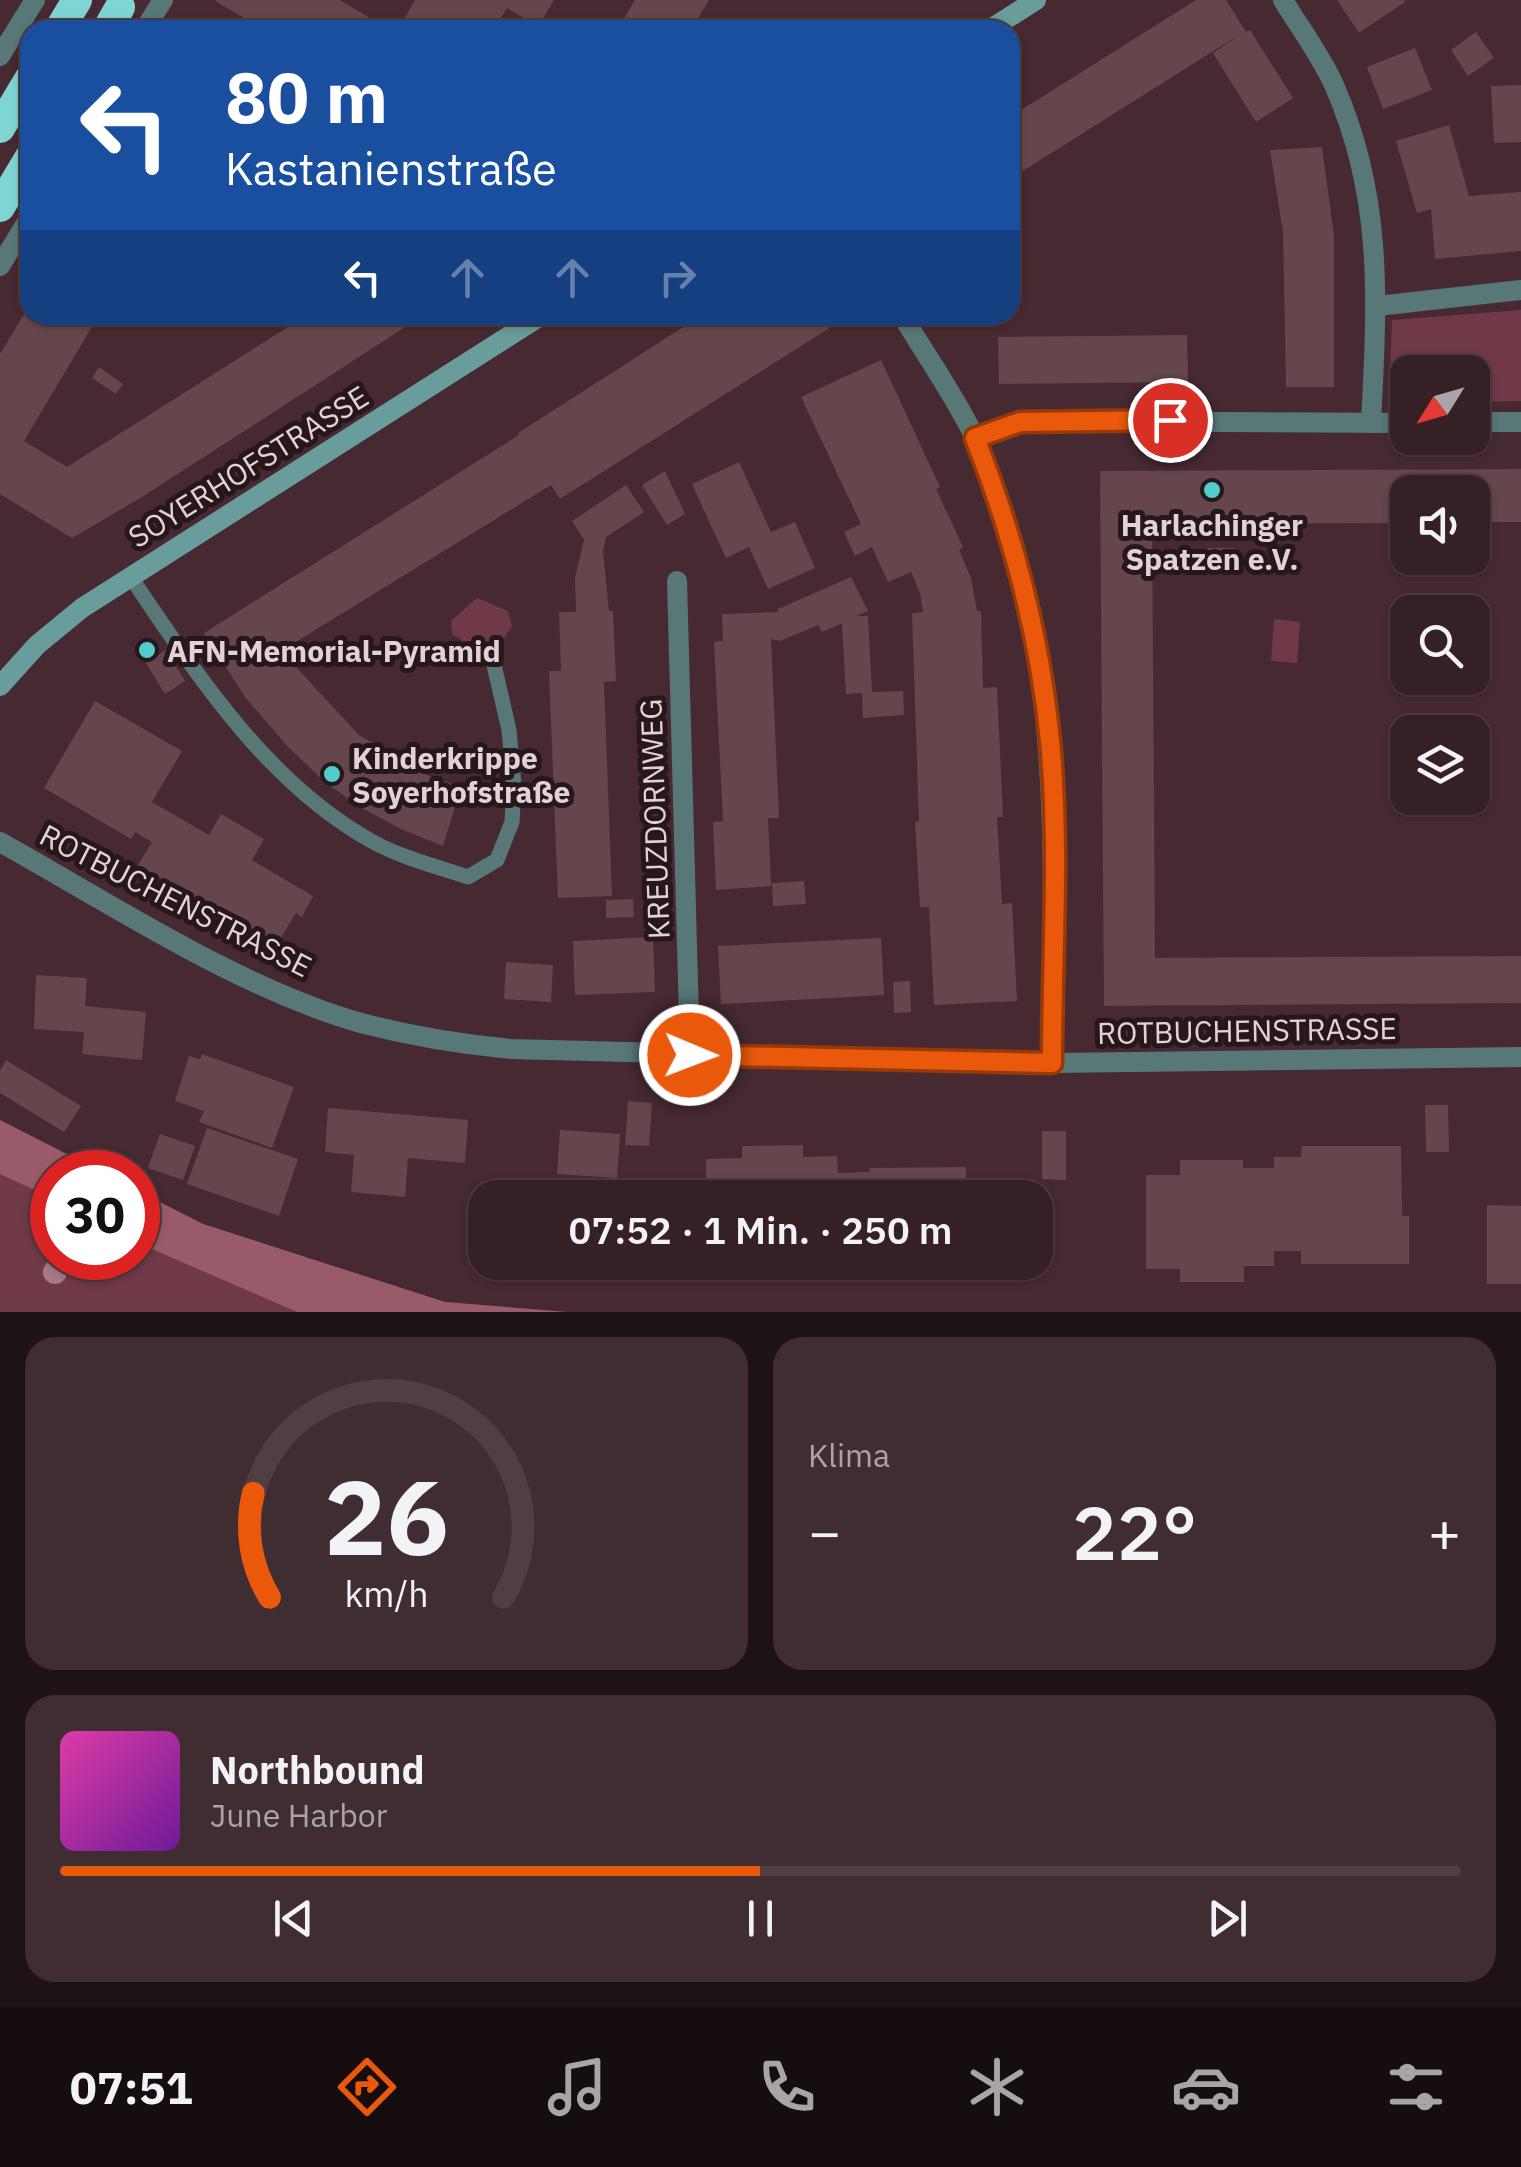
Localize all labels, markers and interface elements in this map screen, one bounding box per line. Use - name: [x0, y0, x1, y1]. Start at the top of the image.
- text: 80 m: [225, 51, 388, 142]
- icon: left: [60, 60, 190, 190]
- text: Kastanienstraße: [225, 139, 557, 197]
- icon: left: [335, 250, 390, 305]
- icon: ahead: [440, 250, 495, 305]
- icon: ahead: [545, 250, 600, 305]
- icon: right: [650, 250, 705, 305]
- north arrow: [1390, 355, 1490, 455]
- map controls: [1390, 355, 1490, 815]
- street label: SOYERHOFSTRASSE: [121, 376, 375, 556]
- pin: [1128, 378, 1213, 463]
- icon: arrive: [1143, 393, 1198, 448]
- button: sound: [1390, 475, 1490, 575]
- marker: Harlachinger Spatzen e.V.: [1201, 479, 1223, 501]
- place label: Harlachinger Spatzen e.V.: [1121, 505, 1303, 578]
- button: search: [1390, 595, 1490, 695]
- place label: AFN-Memorial-Pyramid: [167, 631, 501, 670]
- marker: AFN-Memorial-Pyramid: [136, 639, 158, 661]
- street label: KREUZDORNWEG: [630, 698, 678, 940]
- button: layers: [1390, 715, 1490, 815]
- place label: Kinderkrippe Soyerhofstraße: [352, 738, 570, 811]
- marker: Kinderkrippe Soyerhofstraße: [321, 763, 343, 785]
- street label: ROTBUCHENSTRASSE: [34, 815, 318, 985]
- position arrow: [638, 1003, 742, 1107]
- street label: ROTBUCHENSTRASSE: [1097, 1008, 1397, 1052]
- speed limit sign: 30: [30, 1150, 160, 1280]
- text: 07:52 · 1 Min. · 250 m: [569, 1205, 952, 1254]
- text: Klima: [808, 1434, 890, 1476]
- text: 26: [324, 1448, 449, 1584]
- text: 22°: [1072, 1483, 1197, 1581]
- text: −: [808, 1496, 841, 1567]
- text: +: [1428, 1496, 1461, 1567]
- text: km/h: [344, 1570, 429, 1617]
- text: Northbound: [210, 1745, 425, 1794]
- text: June Harbor: [210, 1794, 387, 1836]
- icon: previous: [266, 1891, 321, 1946]
- icon: pause: [733, 1891, 788, 1946]
- icon: next: [1200, 1891, 1255, 1946]
- icon: directions: [332, 2052, 402, 2122]
- icon: music: [542, 2052, 612, 2122]
- icon: phone: [752, 2052, 822, 2122]
- icon: climate: [962, 2052, 1032, 2122]
- icon: car: [1171, 2052, 1241, 2122]
- icon: filters: [1381, 2052, 1451, 2122]
- text: 07:51: [70, 2058, 193, 2116]

